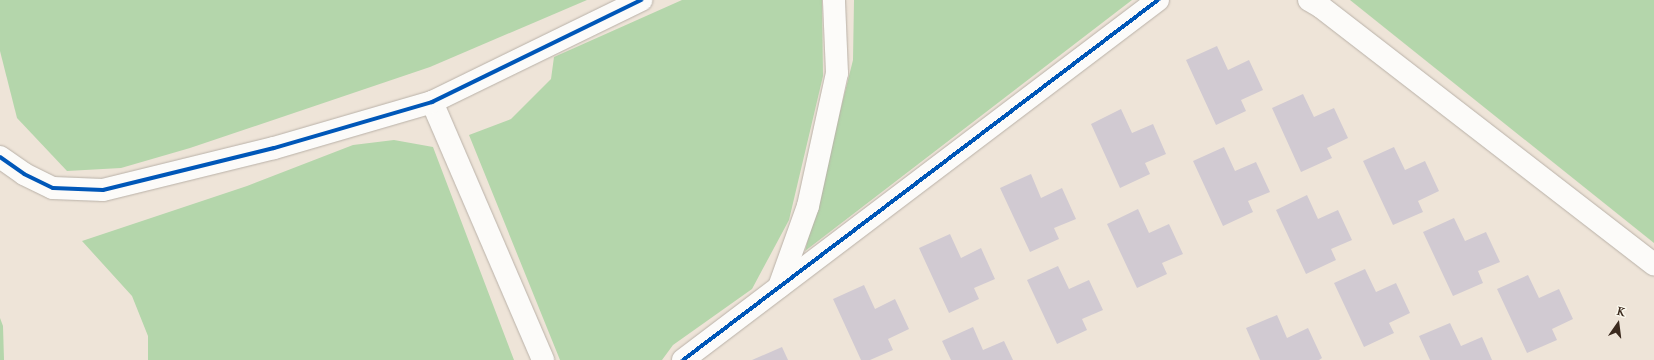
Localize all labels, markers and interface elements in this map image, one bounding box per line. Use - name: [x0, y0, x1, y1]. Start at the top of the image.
- north arrow: [1598, 304, 1638, 344]
- text: K: [1616, 305, 1626, 319]

